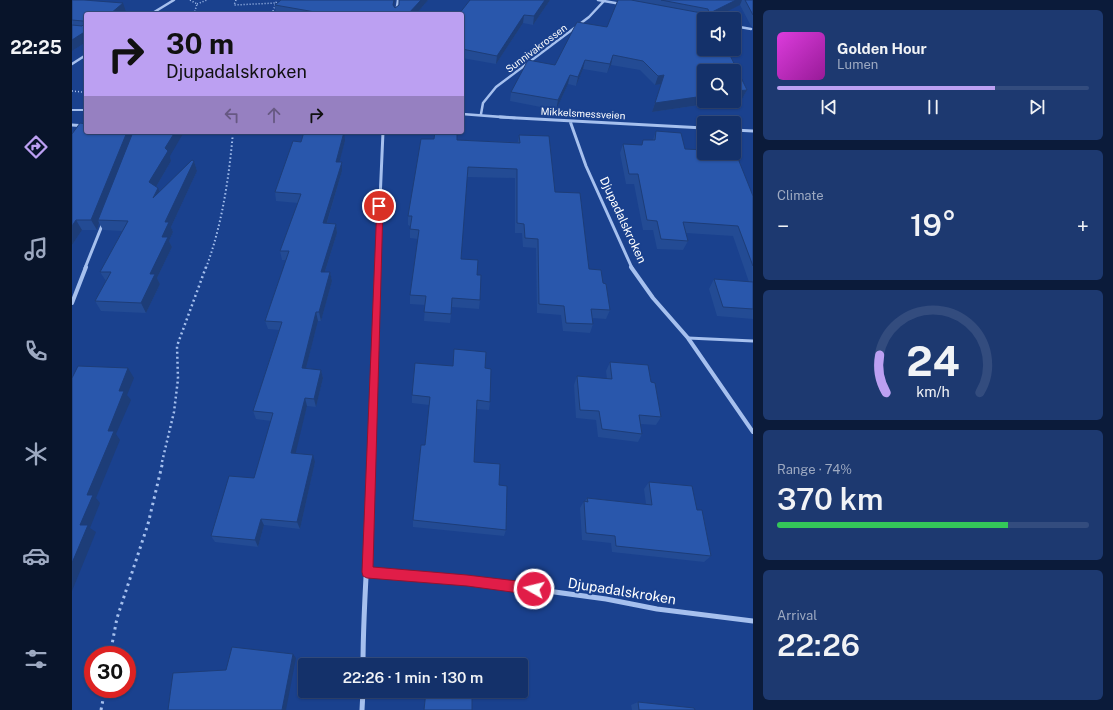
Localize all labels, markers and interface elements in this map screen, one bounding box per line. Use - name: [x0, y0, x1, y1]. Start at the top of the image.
- map controls: [697, 12, 741, 160]
- button: sound: [697, 12, 741, 56]
- street label: Sunnivakrossen: [503, 21, 569, 75]
- text: 30 m: [166, 27, 234, 60]
- icon: right: [100, 28, 152, 80]
- text: 22:25: [10, 37, 62, 58]
- text: Golden Hour: [837, 40, 927, 57]
- text: Lumen: [837, 57, 878, 72]
- text: Djupadalskroken: [166, 61, 307, 82]
- button: search: [697, 64, 741, 108]
- icon: previous: [818, 96, 840, 118]
- icon: pause: [922, 96, 944, 118]
- icon: next: [1026, 96, 1048, 118]
- icon: left: [221, 104, 243, 126]
- icon: ahead: [263, 104, 285, 126]
- icon: right: [305, 104, 327, 126]
- street label: Mikkelsmessveien: [540, 105, 626, 121]
- button: layers: [697, 116, 741, 160]
- icon: directions: [22, 133, 50, 161]
- street label: Djupadalskroken: [597, 175, 649, 266]
- text: Climate: [777, 188, 824, 203]
- pin: [362, 189, 396, 223]
- icon: arrive: [368, 195, 390, 217]
- text: 19°: [910, 207, 956, 243]
- text: −: [777, 213, 789, 239]
- text: +: [1077, 213, 1089, 239]
- icon: music: [22, 235, 50, 263]
- text: 24: [906, 336, 960, 385]
- icon: phone: [22, 337, 50, 365]
- text: km/h: [916, 383, 950, 400]
- icon: climate: [22, 440, 50, 468]
- text: Range · 74%: [777, 462, 852, 477]
- text: 370 km: [777, 481, 883, 517]
- icon: car: [22, 542, 50, 570]
- position arrow: [513, 568, 555, 610]
- street label: Djupadalskroken: [567, 575, 677, 607]
- text: Arrival: [777, 608, 817, 623]
- text: 22:26: [777, 627, 860, 663]
- icon: filters: [22, 645, 50, 673]
- speed limit sign: 30: [84, 646, 136, 698]
- text: 22:26 · 1 min · 130 m: [343, 669, 483, 686]

